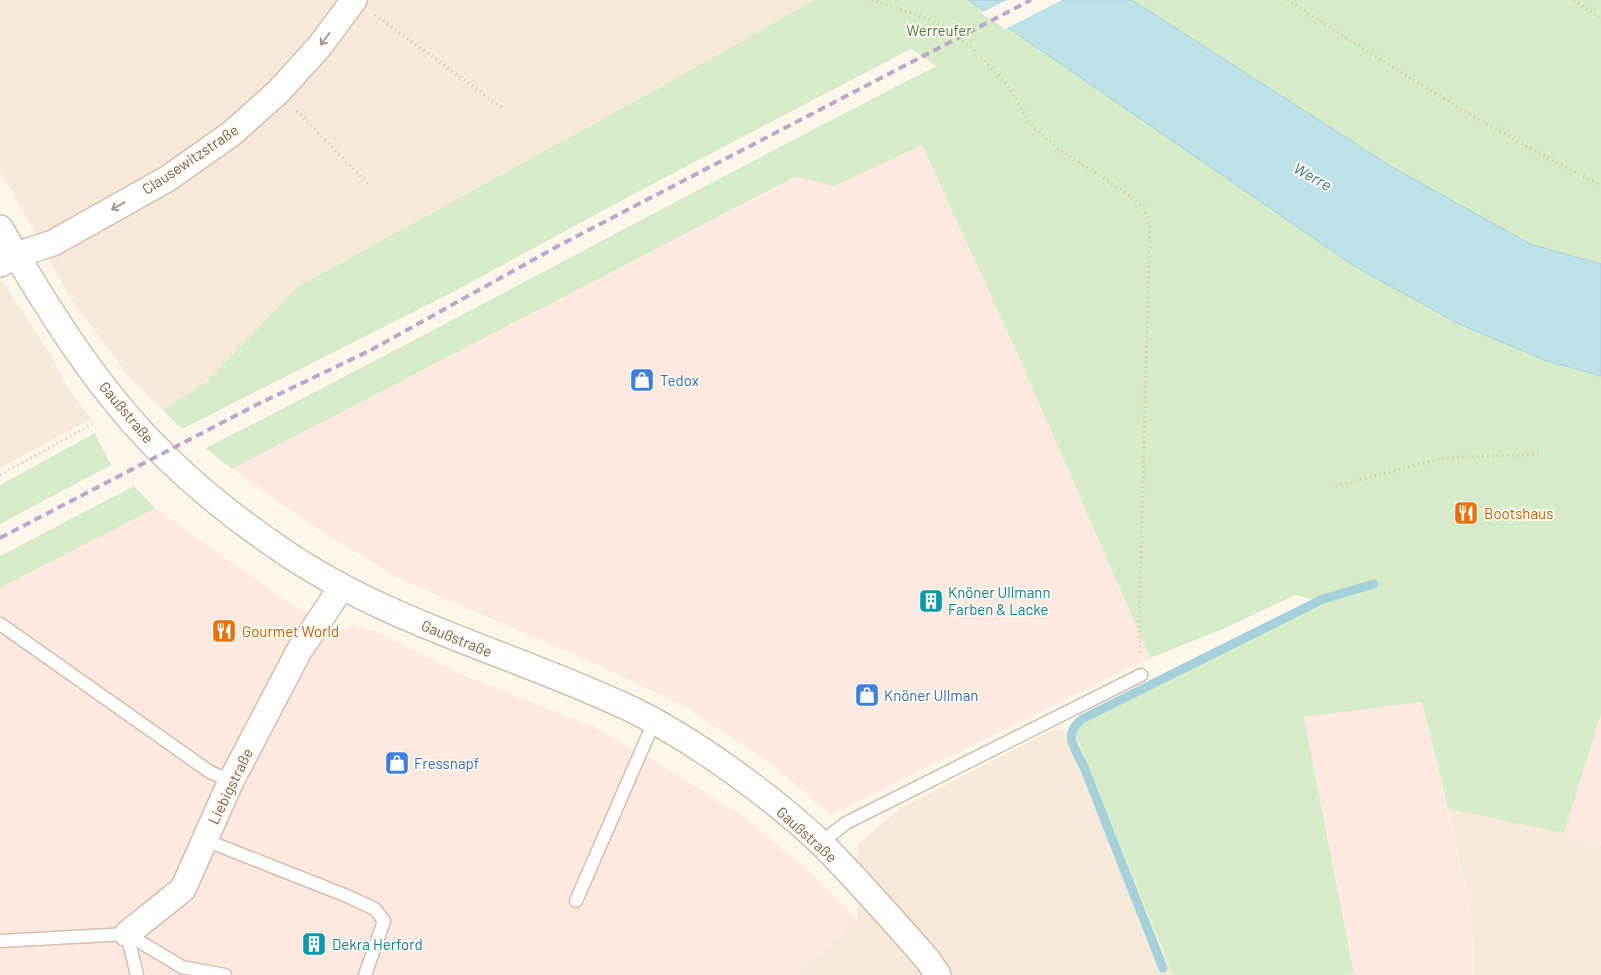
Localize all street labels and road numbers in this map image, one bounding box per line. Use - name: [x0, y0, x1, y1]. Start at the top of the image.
- street label: Clausewitzstraße: [138, 120, 242, 198]
- street label: Gaußstraße: [96, 378, 158, 446]
- street label: Gaußstraße: [419, 616, 495, 660]
- street label: Liebigstraße: [204, 745, 256, 827]
- street label: Gaußstraße: [773, 802, 841, 866]

